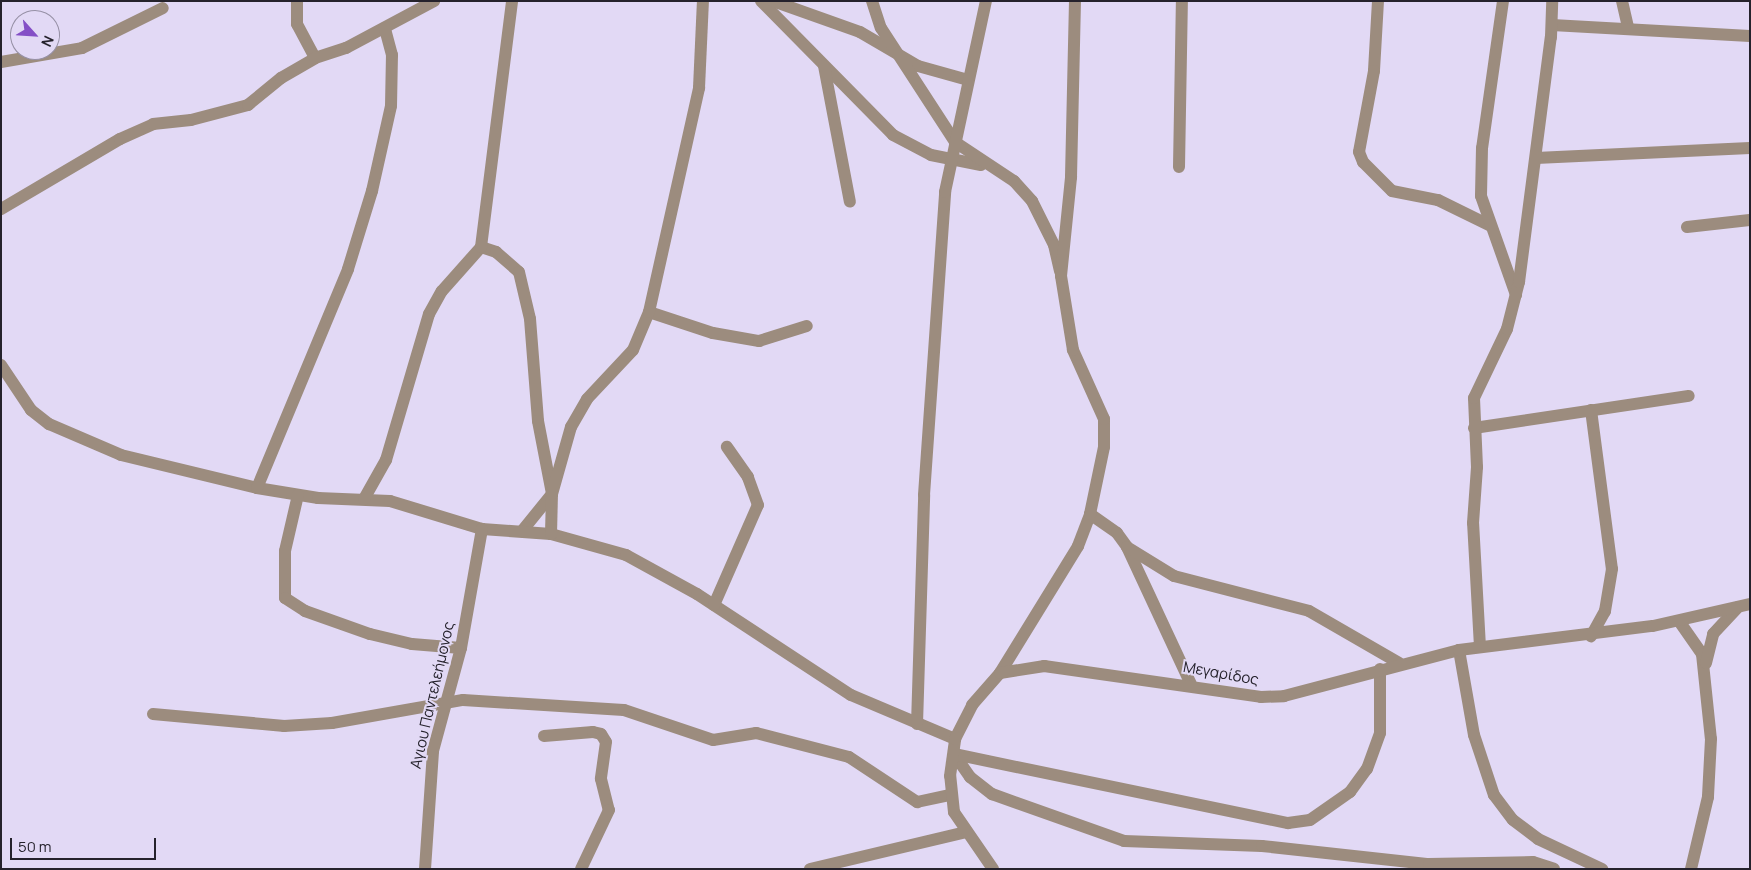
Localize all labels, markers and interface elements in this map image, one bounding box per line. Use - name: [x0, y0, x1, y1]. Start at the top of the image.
- north arrow: [10, 10, 60, 60]
- text: N: [37, 33, 59, 50]
- street label: Αγιου Παντελεήμονος: [406, 620, 458, 770]
- street label: Μεγαρίδος: [1182, 658, 1260, 688]
- scale bar: [12, 828, 159, 860]
- text: 50 m: [18, 836, 52, 857]

